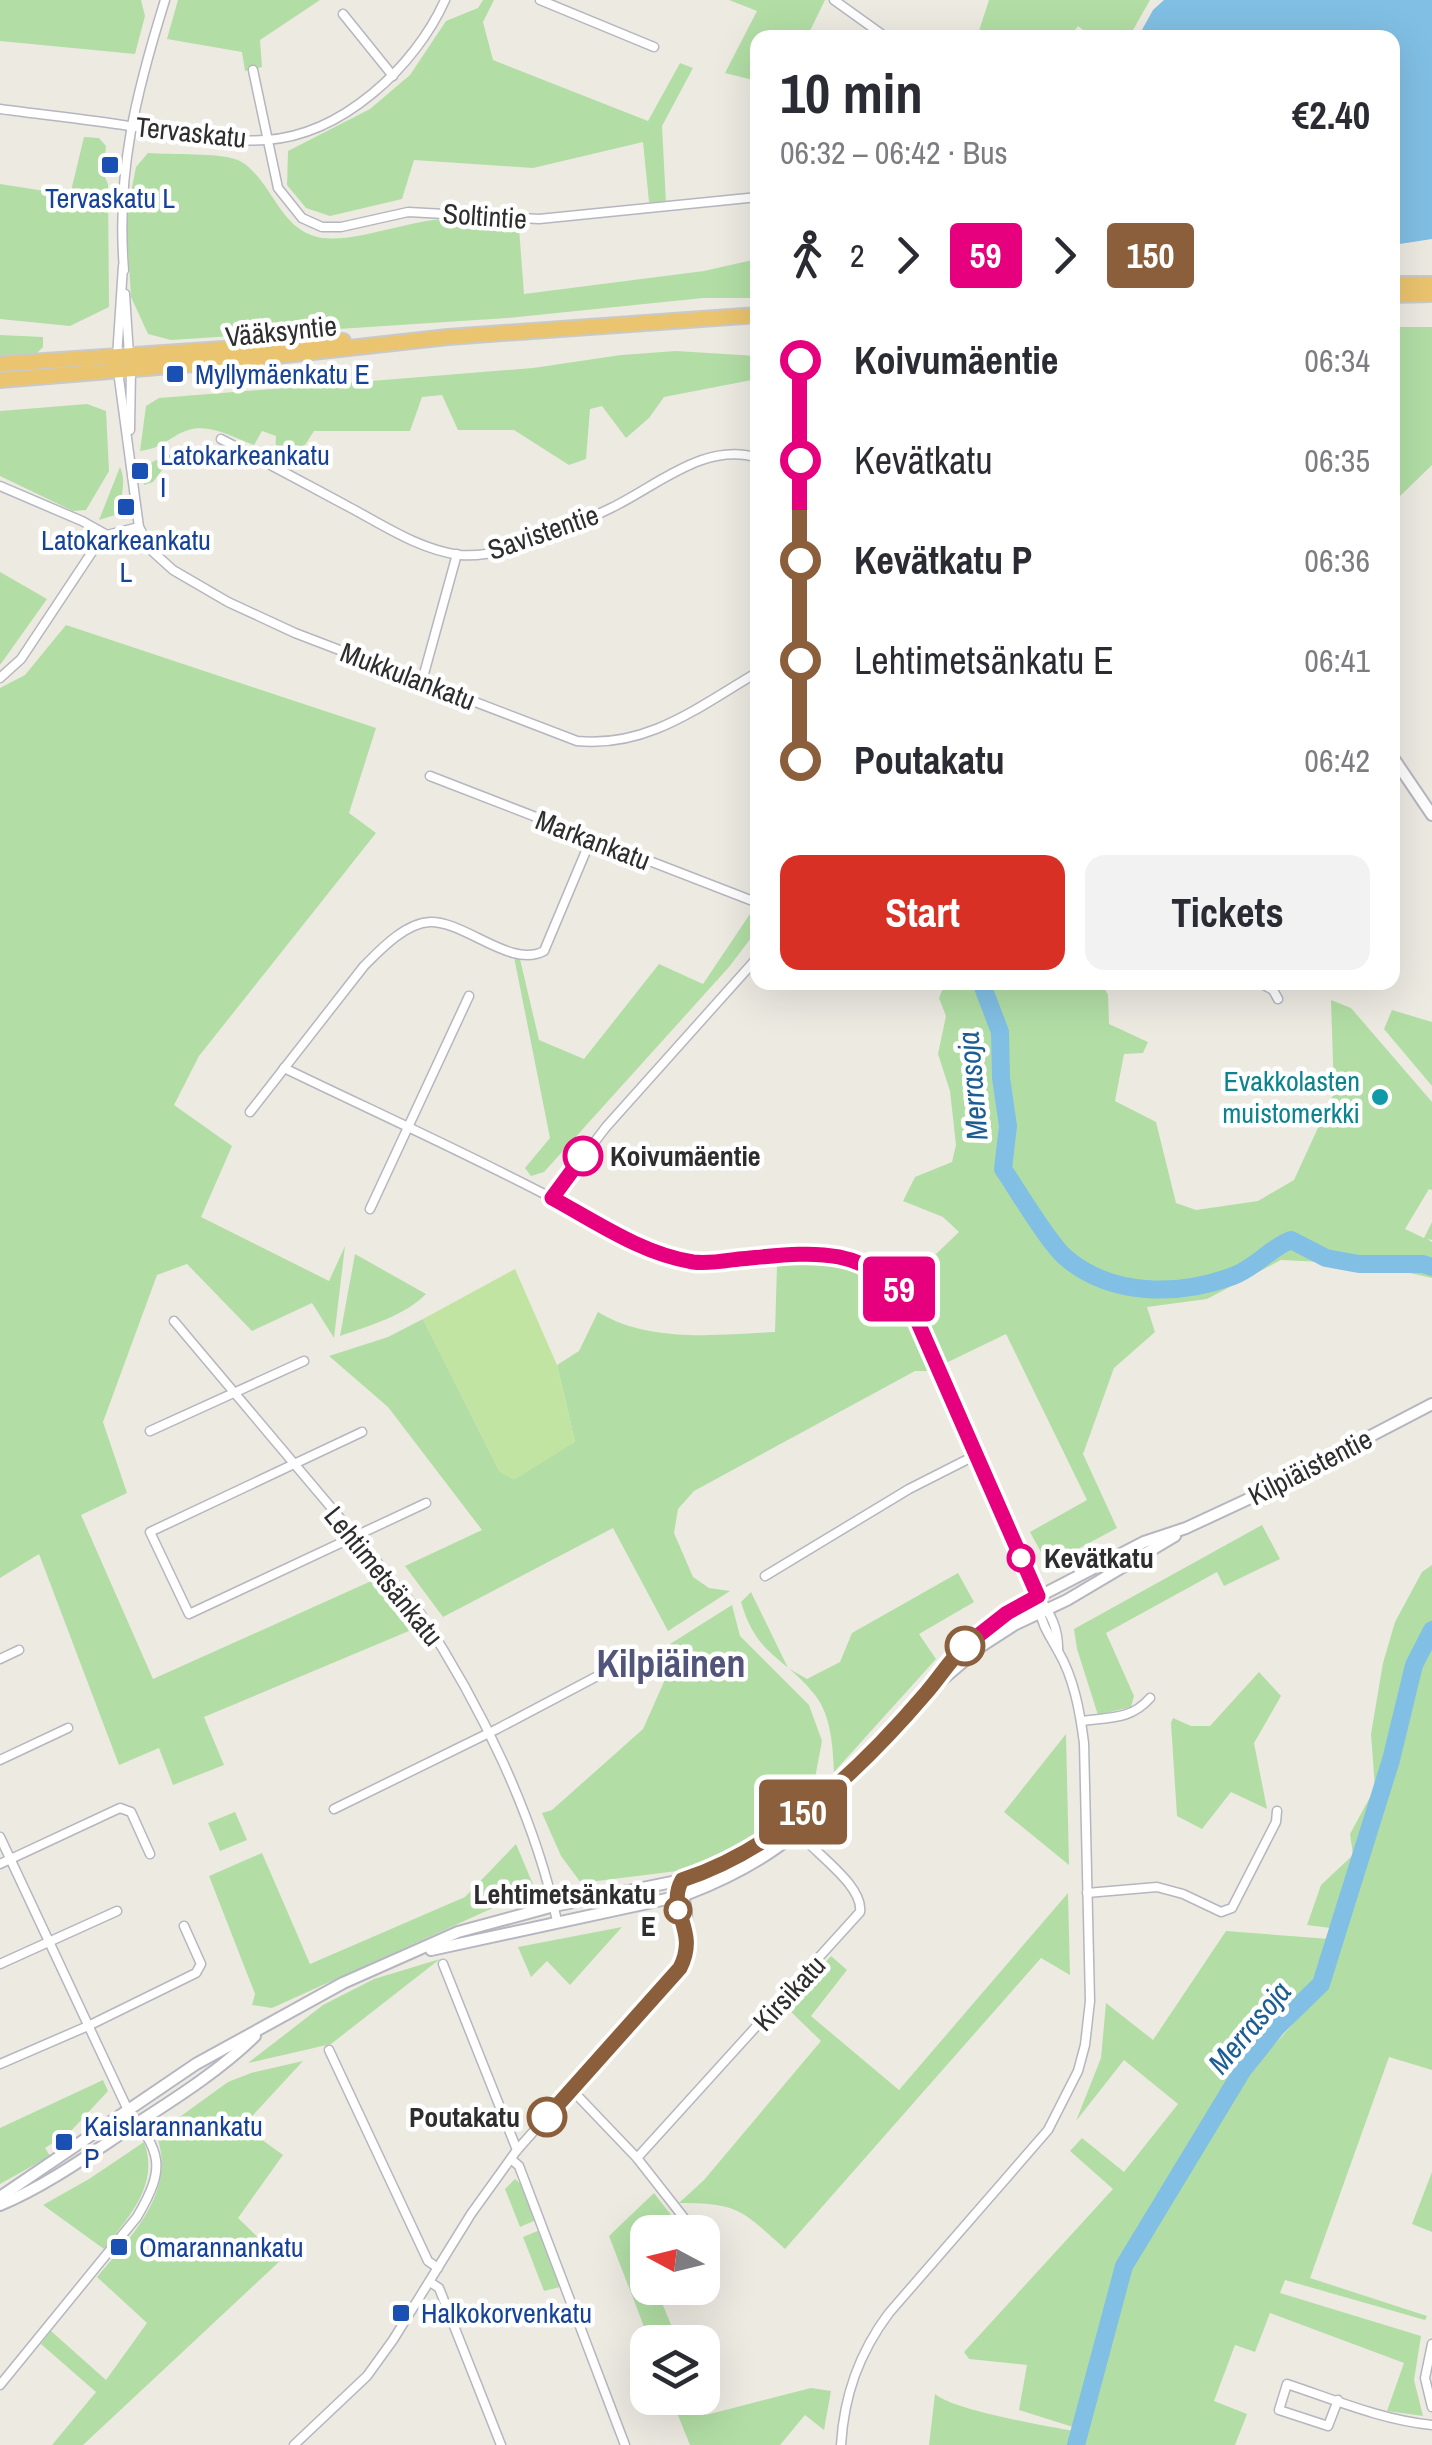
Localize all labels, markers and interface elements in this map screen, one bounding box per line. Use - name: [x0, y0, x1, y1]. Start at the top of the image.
- text: 10 min: [780, 56, 923, 130]
- text: €2.40: [1292, 90, 1370, 141]
- street label: Tervaskatu: [134, 107, 248, 157]
- text: 06:32 – 06:42 · Bus: [780, 131, 1008, 174]
- marker: Tervaskatu L: [99, 154, 121, 176]
- place label: Tervaskatu L: [45, 179, 175, 217]
- street label: Soltintie: [442, 194, 528, 238]
- icon: walk: [780, 228, 835, 283]
- icon: forward: [880, 228, 935, 283]
- icon: forward: [1037, 228, 1092, 283]
- text: 59: [970, 232, 1002, 279]
- text: 150: [1127, 232, 1174, 279]
- text: 2: [850, 234, 865, 277]
- street label: Vääksyntie: [223, 306, 339, 356]
- text: Koivumäentie: [854, 335, 1058, 386]
- text: 06:34: [1304, 339, 1370, 382]
- place label: Myllymäenkatu E: [195, 355, 370, 393]
- marker: Myllymäenkatu E: [164, 363, 186, 385]
- text: Kevätkatu: [854, 435, 993, 486]
- place label: Latokarkeankatu I: [160, 436, 330, 506]
- text: 06:35: [1304, 439, 1370, 482]
- marker: Latokarkeankatu I: [129, 460, 151, 482]
- street label: Savistentie: [482, 495, 604, 569]
- marker: Latokarkeankatu L: [115, 496, 137, 518]
- place label: Latokarkeankatu L: [41, 521, 211, 591]
- text: Kevätkatu P: [854, 535, 1032, 586]
- text: 06:36: [1304, 539, 1370, 582]
- street label: Mukkulankatu: [335, 633, 481, 719]
- text: Lehtimetsänkatu E: [854, 635, 1114, 686]
- text: 06:41: [1304, 639, 1370, 682]
- text: Poutakatu: [854, 735, 1005, 786]
- text: 06:42: [1304, 739, 1370, 782]
- street label: Markankatu: [530, 801, 656, 879]
- button: Start: [780, 855, 1065, 970]
- button: Tickets: [1085, 855, 1370, 970]
- water label: Merrasoja: [947, 1030, 997, 1142]
- place label: Evakkolasten muistomerkki: [1222, 1062, 1360, 1132]
- marker: Evakkolasten muistomerkki: [1369, 1086, 1391, 1108]
- marker: Koivumäentie: [564, 1137, 602, 1175]
- place label: Koivumäentie: [610, 1137, 761, 1175]
- line badge: 59: [854, 1256, 944, 1322]
- text: 59: [883, 1266, 915, 1313]
- street label: Kilpiäistentie: [1242, 1420, 1378, 1514]
- street label: Lehtimetsänkatu: [316, 1498, 452, 1654]
- place label: Kevätkatu: [1044, 1539, 1154, 1577]
- marker: Kevätkatu: [1008, 1545, 1034, 1571]
- unlabelled marker: [946, 1627, 984, 1665]
- district label: Kilpiäinen: [597, 1638, 745, 1689]
- line badge: 150: [746, 1780, 860, 1844]
- text: 150: [779, 1789, 827, 1836]
- place label: Lehtimetsänkatu E: [474, 1875, 656, 1945]
- marker: Lehtimetsänkatu E: [665, 1897, 691, 1923]
- street label: Kirsikatu: [744, 1947, 834, 2039]
- water label: Merrasoja: [1199, 1972, 1299, 2082]
- place label: Poutakatu: [409, 2098, 520, 2136]
- marker: Poutakatu: [528, 2098, 566, 2136]
- place label: Kaislarannankatu P: [84, 2107, 263, 2177]
- marker: Kaislarannankatu P: [53, 2131, 75, 2153]
- north arrow: [630, 2215, 720, 2305]
- map controls: [630, 2215, 720, 2415]
- place label: Omarannankatu: [139, 2228, 304, 2266]
- marker: Omarannankatu: [108, 2236, 130, 2258]
- place label: Halkokorvenkatu: [421, 2294, 592, 2332]
- marker: Halkokorvenkatu: [390, 2302, 412, 2324]
- button: layers: [630, 2325, 720, 2415]

